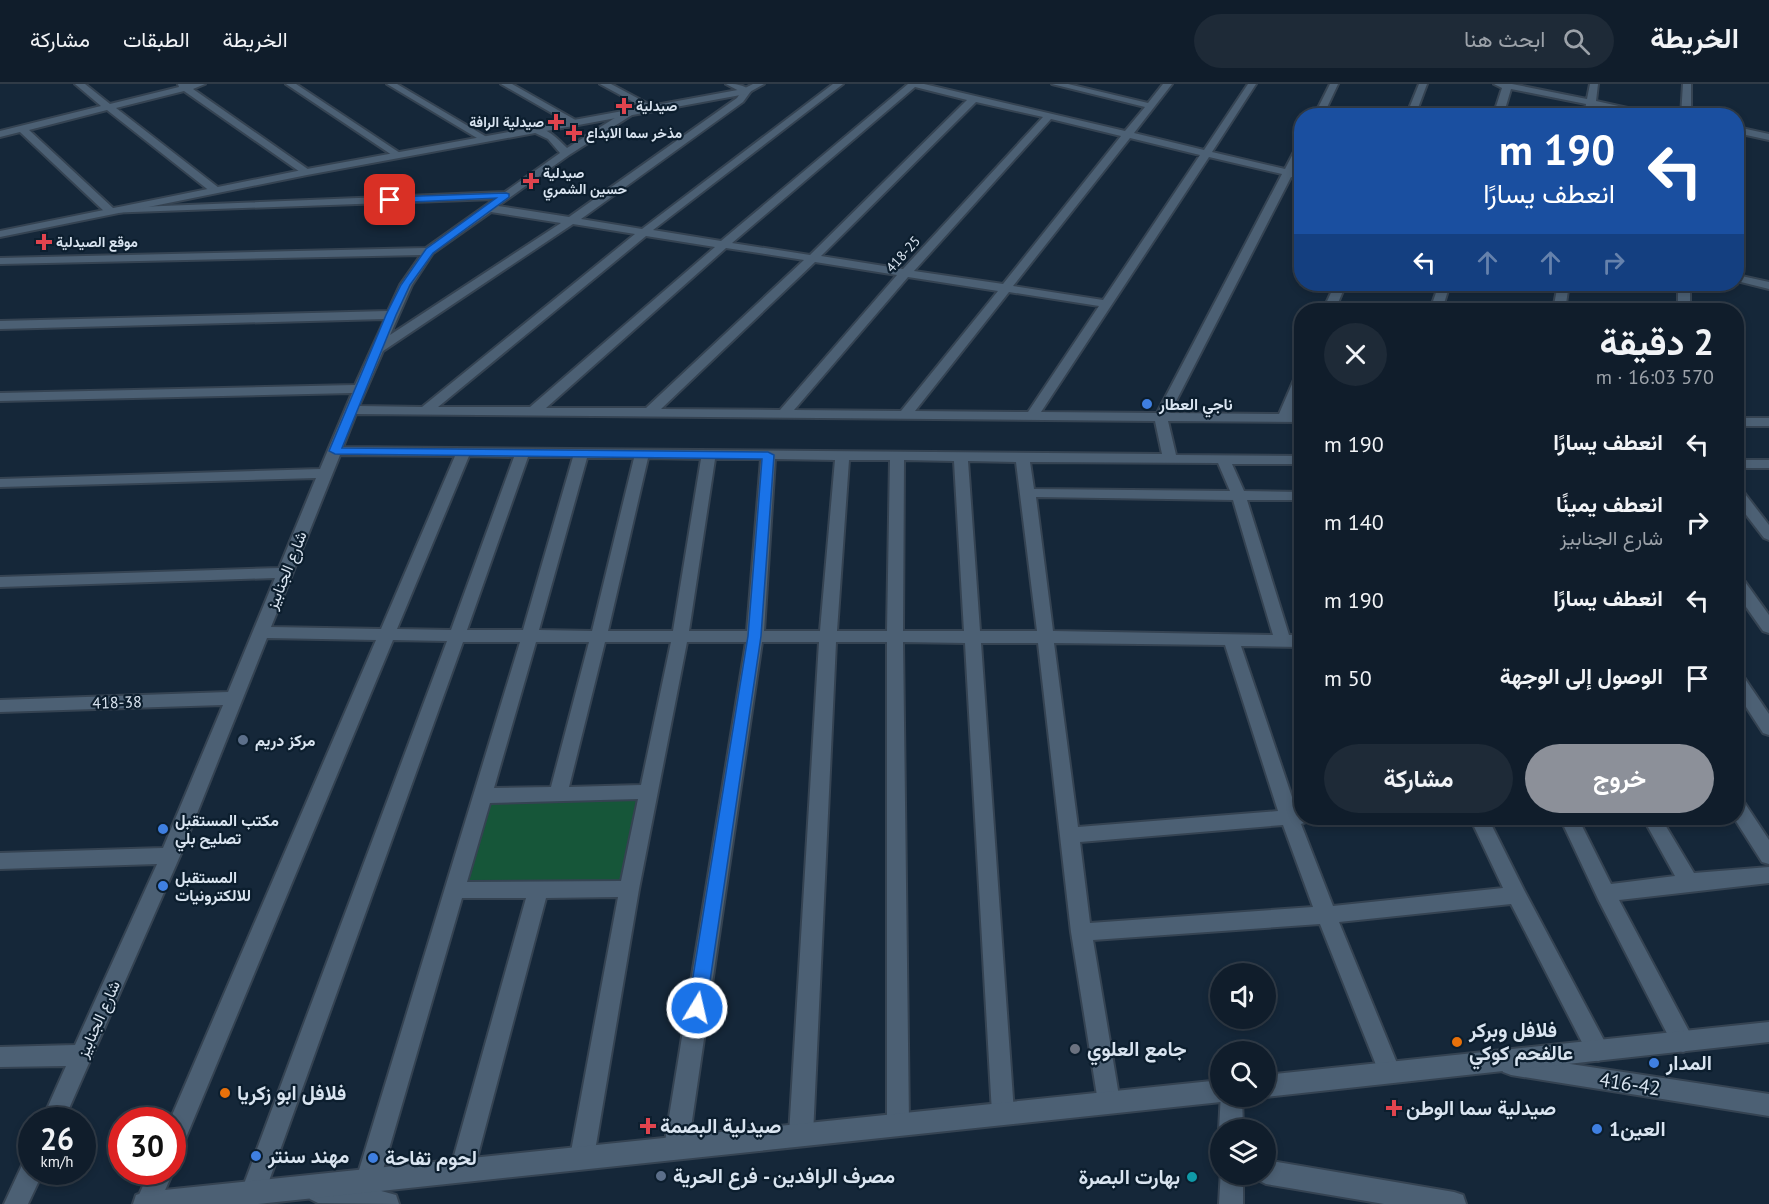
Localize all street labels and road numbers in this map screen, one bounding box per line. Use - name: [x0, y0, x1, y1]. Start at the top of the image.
- street label: 418-25: [882, 232, 924, 276]
- street label: شارع الجنابيز: [261, 528, 313, 614]
- street label: 418-38: [92, 691, 142, 713]
- street label: شارع الجنابيز: [72, 977, 126, 1062]
- street label: 416-42: [1597, 1066, 1663, 1102]

